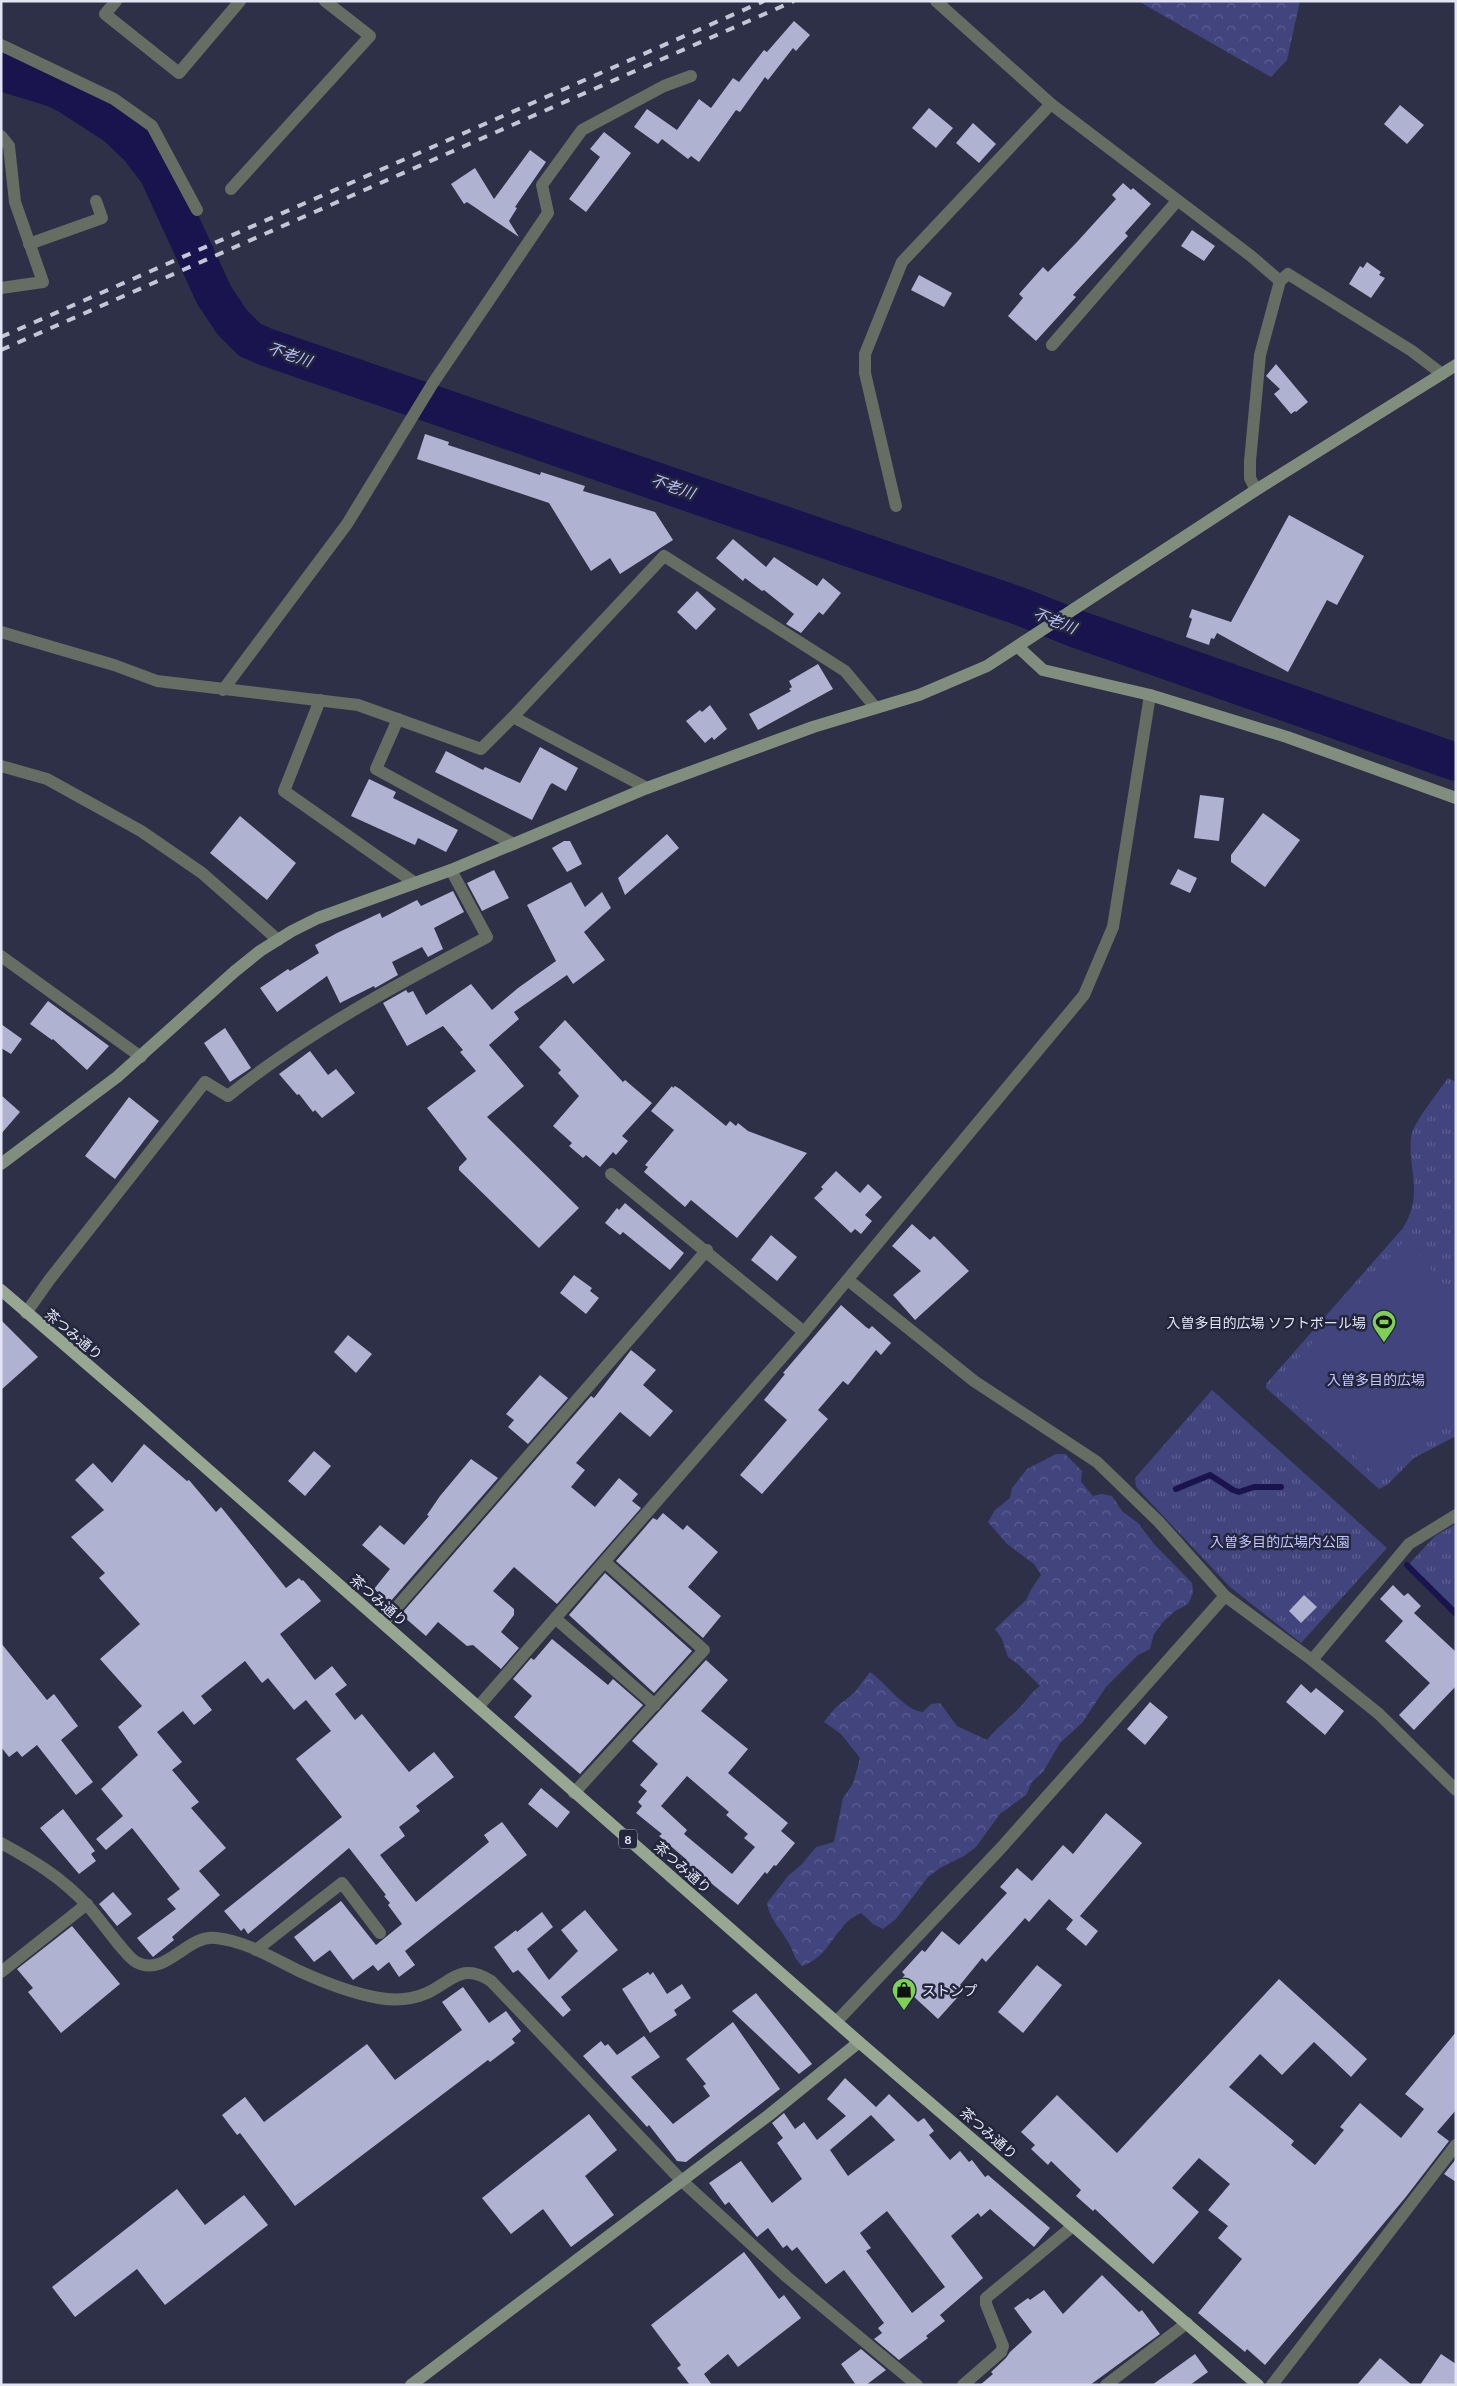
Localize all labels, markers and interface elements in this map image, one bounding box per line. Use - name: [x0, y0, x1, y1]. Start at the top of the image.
- water label: 不老川: [266, 338, 316, 370]
- water label: 不老川: [649, 470, 699, 502]
- water label: 不老川: [1031, 603, 1081, 638]
- street label: 茶つみ通り: [42, 1305, 106, 1363]
- sports icon: 入曽多目的広場 ソフトボール場: [1371, 1309, 1397, 1343]
- place label: 入曽多目的広場 ソフトボール場: [1166, 1314, 1366, 1331]
- park label: 入曽多目的広場: [1327, 1371, 1425, 1388]
- park label: 入曽多目的広場内公園: [1210, 1533, 1350, 1550]
- street label: 茶つみ通り: [347, 1571, 411, 1629]
- road number: 8: [619, 1830, 637, 1848]
- street label: 茶つみ通り: [651, 1838, 715, 1896]
- shop icon: ストンプ: [891, 1977, 917, 2011]
- place label: ストンプ: [922, 1982, 978, 1999]
- street label: 茶つみ通り: [957, 2104, 1021, 2162]

